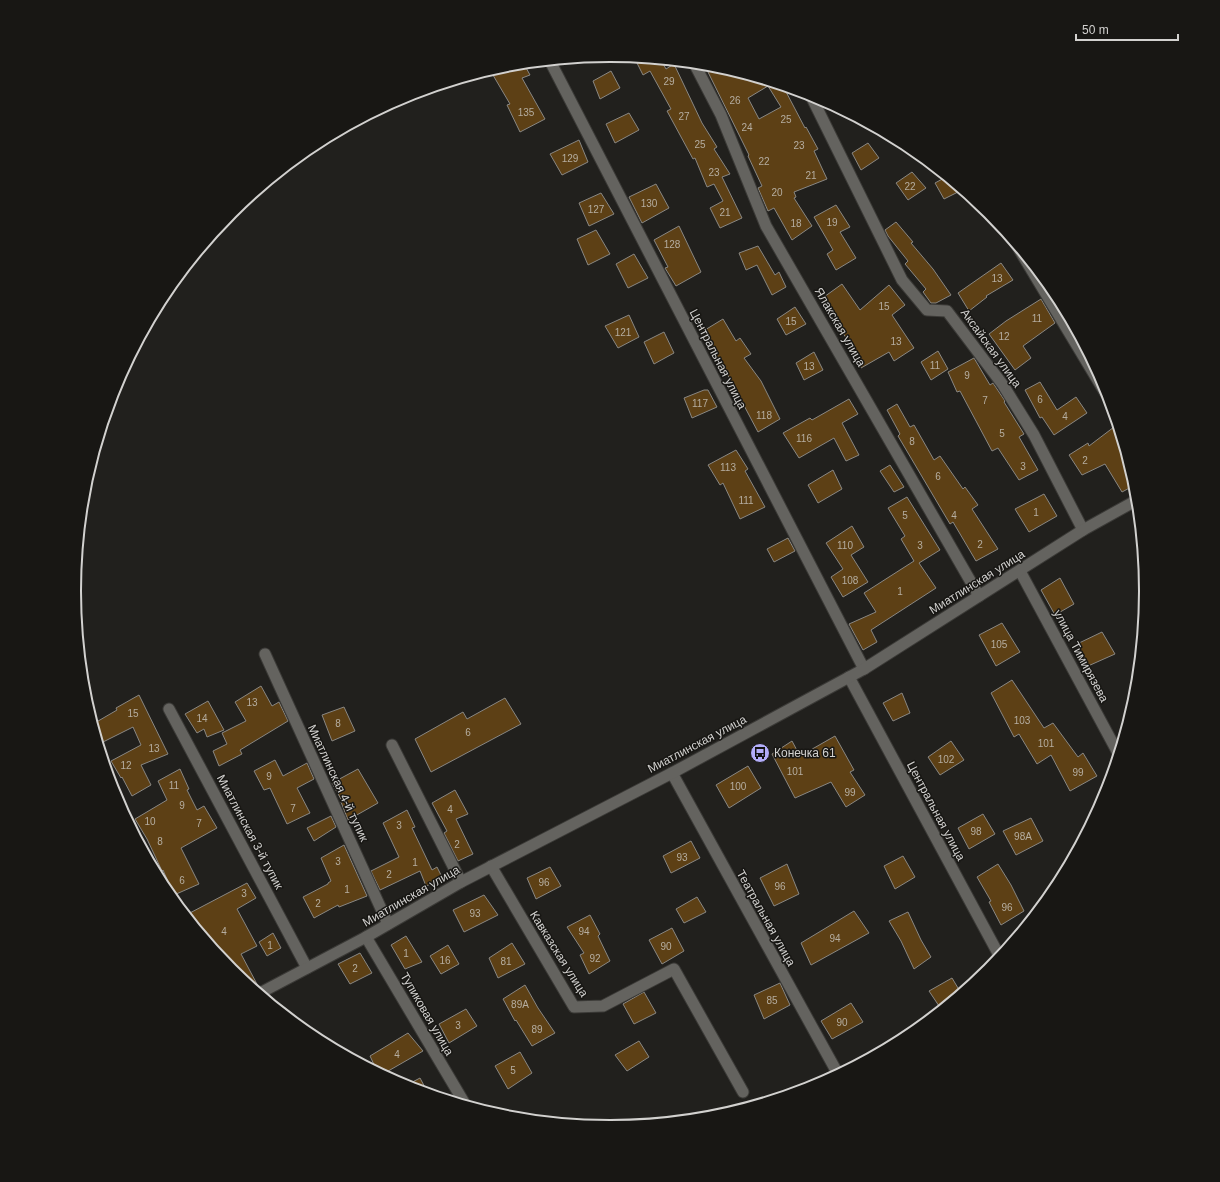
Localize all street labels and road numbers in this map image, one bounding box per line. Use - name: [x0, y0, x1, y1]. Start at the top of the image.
- street label: Ялакская улица: [812, 285, 868, 369]
- street label: Аксайская улица: [958, 306, 1024, 390]
- street label: Центральная улица: [687, 307, 749, 412]
- street label: Миатлинская улица: [927, 547, 1027, 617]
- street label: улица Тимирязева: [1051, 607, 1111, 705]
- street label: Миатлинская улица: [645, 712, 749, 776]
- street label: Миатлинская 4-й тупик: [305, 722, 372, 844]
- street label: Центральная улица: [904, 759, 968, 863]
- street label: Миатлинская 3-й тупик: [214, 772, 286, 892]
- street label: Миатлинская улица: [360, 862, 462, 929]
- street label: Театральная улица: [734, 867, 798, 969]
- street label: Кавказская улица: [527, 909, 591, 1000]
- street label: Тупиковая улица: [398, 970, 457, 1058]

